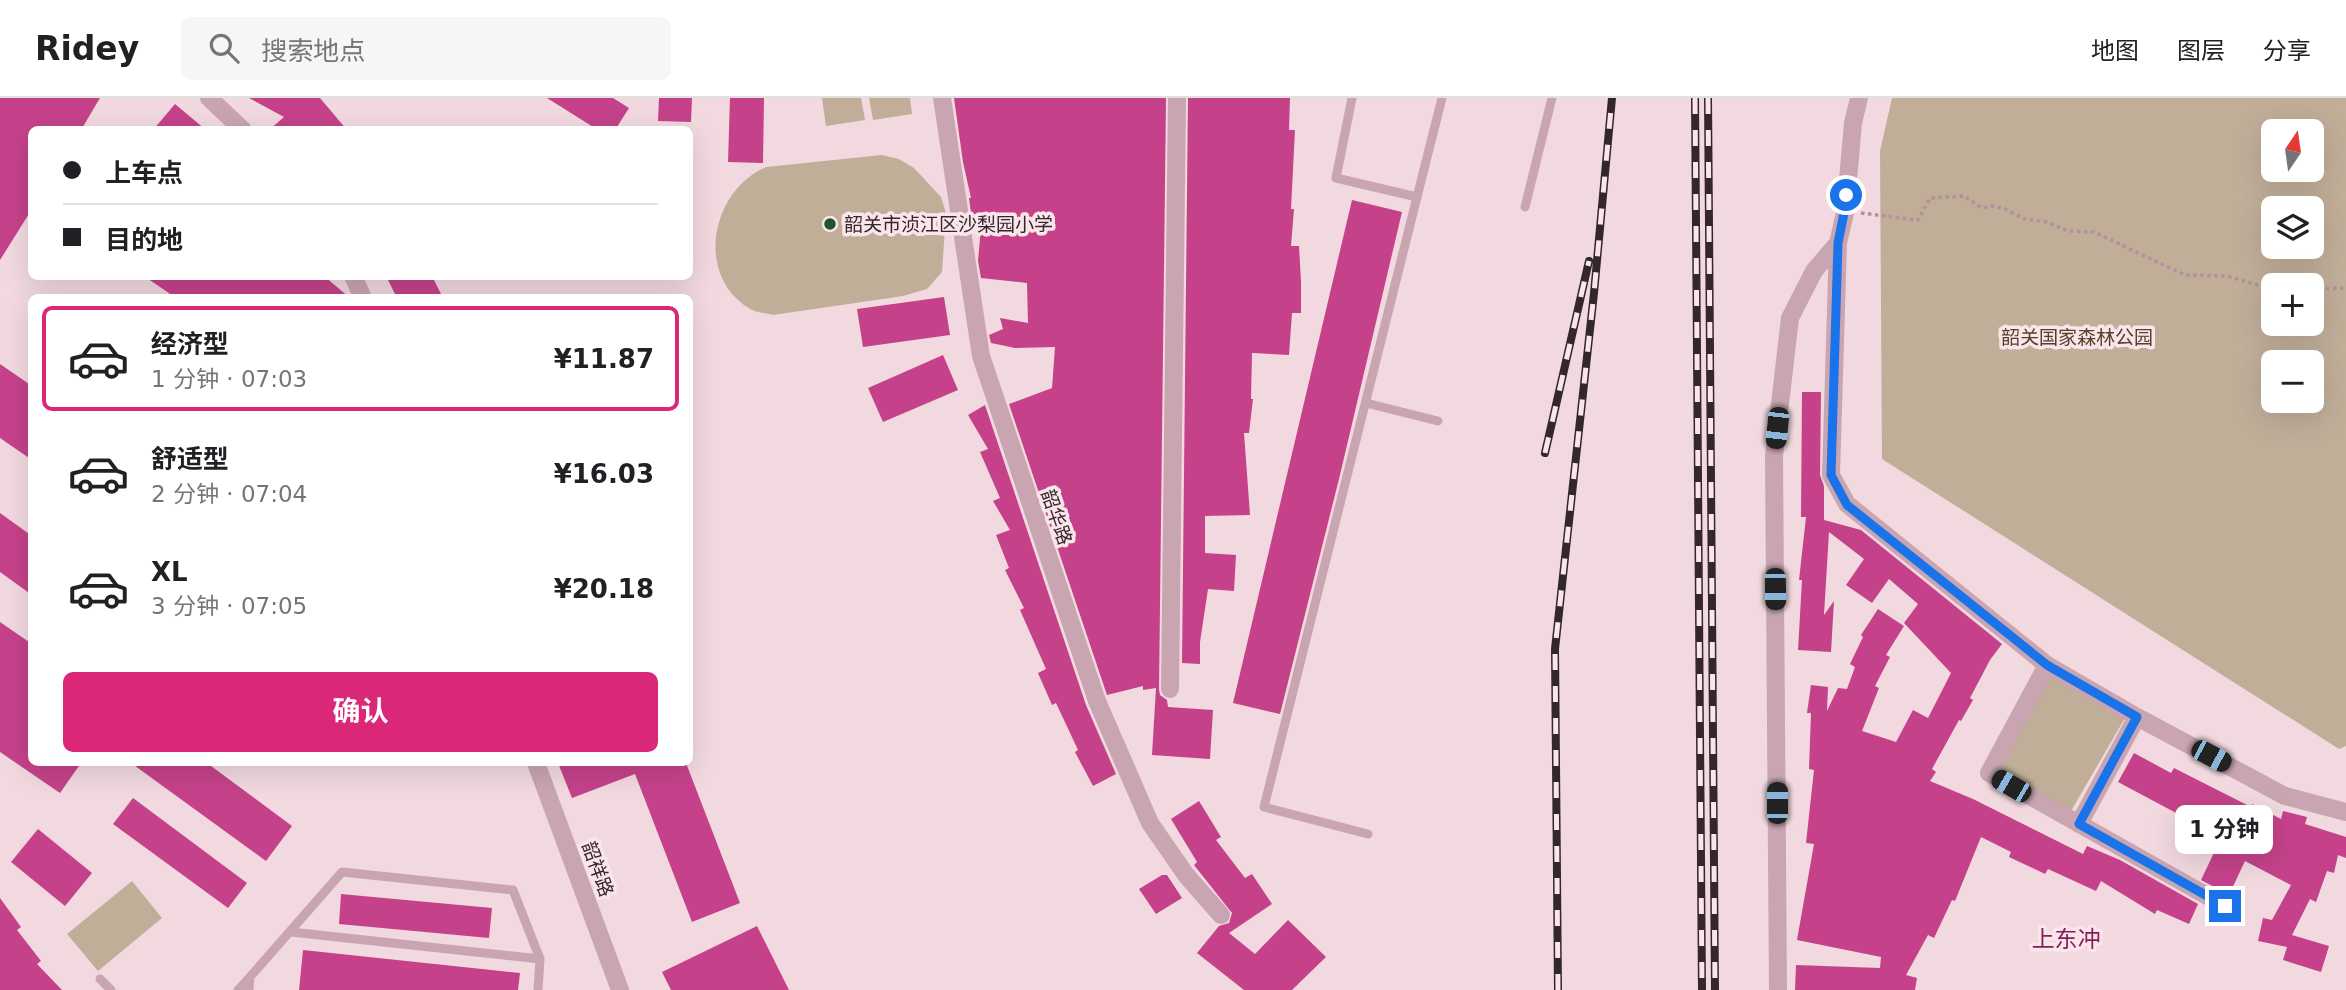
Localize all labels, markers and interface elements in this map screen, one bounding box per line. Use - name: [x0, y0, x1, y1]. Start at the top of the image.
- search box: [181, 17, 671, 80]
- text: Ridey: [35, 29, 139, 68]
- icon: search: [205, 29, 243, 67]
- text: 搜索地点: [261, 36, 365, 66]
- text: 地图: [2091, 37, 2139, 65]
- text: 图层: [2177, 37, 2225, 65]
- text: 分享: [2263, 37, 2311, 65]
- north arrow: [2261, 119, 2324, 182]
- map controls: [2261, 119, 2324, 413]
- text: 上车点: [105, 158, 183, 188]
- route start: [1830, 179, 1862, 211]
- button: layers: [2261, 196, 2324, 259]
- place label: 韶关市浈江区沙梨园小学: [844, 213, 1053, 235]
- marker: 韶关市浈江区沙梨园小学: [822, 216, 838, 232]
- text: 目的地: [105, 225, 183, 255]
- button: +: [2261, 273, 2324, 336]
- park label: 韶关国家森林公园: [2001, 326, 2153, 348]
- icon: car: [67, 327, 130, 390]
- text: 经济型: [151, 329, 229, 359]
- text: ¥11.87: [554, 344, 654, 374]
- button: −: [2261, 350, 2324, 413]
- text: 1 分钟 · 07:03: [151, 366, 307, 392]
- car: [1765, 406, 1790, 450]
- icon: car: [67, 442, 130, 505]
- text: 舒适型: [151, 444, 229, 474]
- text: ¥16.03: [554, 459, 654, 489]
- text: 2 分钟 · 07:04: [151, 481, 307, 507]
- street label: 韶华路: [1037, 486, 1077, 548]
- icon: car: [67, 557, 130, 620]
- text: XL: [151, 557, 188, 587]
- car: [1765, 568, 1786, 610]
- text: ¥20.18: [554, 574, 654, 604]
- text: 3 分钟 · 07:05: [151, 593, 307, 619]
- button: 确认: [63, 672, 658, 752]
- car: [2188, 737, 2235, 775]
- car: [1988, 766, 2035, 806]
- car: [1767, 782, 1788, 824]
- callout: 1 分钟: [2176, 804, 2274, 854]
- text: 1 分钟: [2189, 816, 2259, 842]
- street label: 韶祥路: [578, 838, 618, 900]
- route end: [2209, 890, 2241, 922]
- district label: 上东冲: [2032, 926, 2101, 952]

